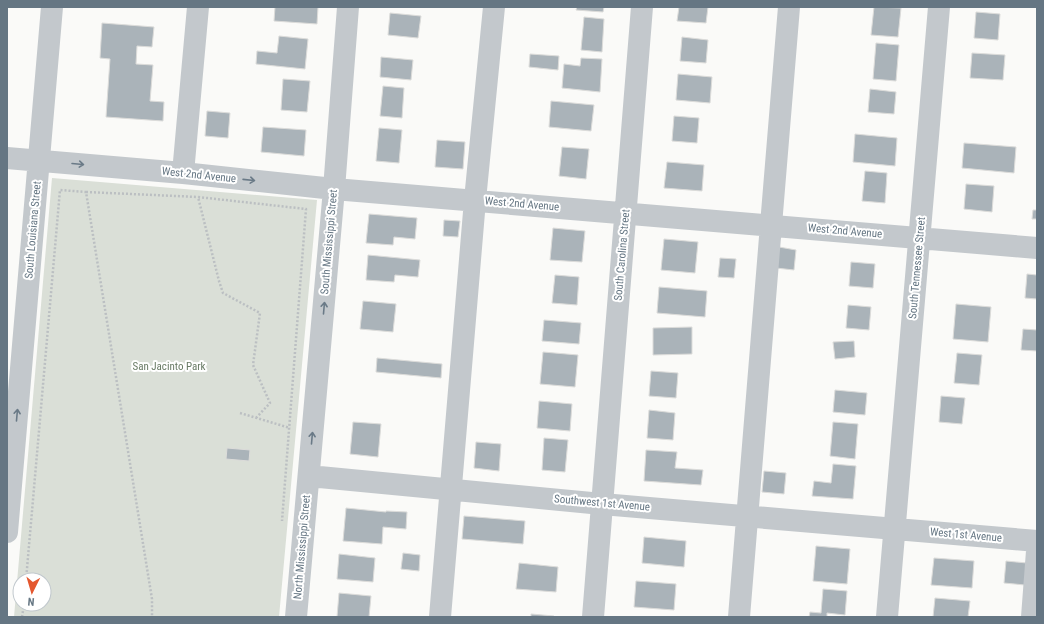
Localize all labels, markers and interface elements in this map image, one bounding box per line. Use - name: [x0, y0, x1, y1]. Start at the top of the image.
- one-way arrow: [71, 161, 84, 168]
- street label: West 2nd Avenue: [161, 165, 237, 185]
- one-way arrow: [242, 176, 255, 184]
- street label: South Louisiana Street: [22, 181, 44, 279]
- street label: South Mississippi Street: [318, 189, 340, 295]
- street label: West 2nd Avenue: [484, 194, 560, 214]
- street label: South Carolina Street: [612, 209, 632, 301]
- street label: South Tennessee Street: [906, 217, 928, 319]
- street label: West 2nd Avenue: [807, 221, 883, 241]
- one-way arrow: [320, 302, 327, 315]
- park label: San Jacinto Park: [132, 360, 206, 373]
- one-way arrow: [13, 409, 21, 422]
- one-way arrow: [309, 432, 316, 445]
- street label: Southwest 1st Avenue: [554, 492, 650, 514]
- street label: North Mississippi Street: [291, 494, 313, 600]
- street label: West 1st Avenue: [930, 525, 1002, 545]
- north arrow: [12, 572, 52, 612]
- text: N: [27, 595, 35, 608]

